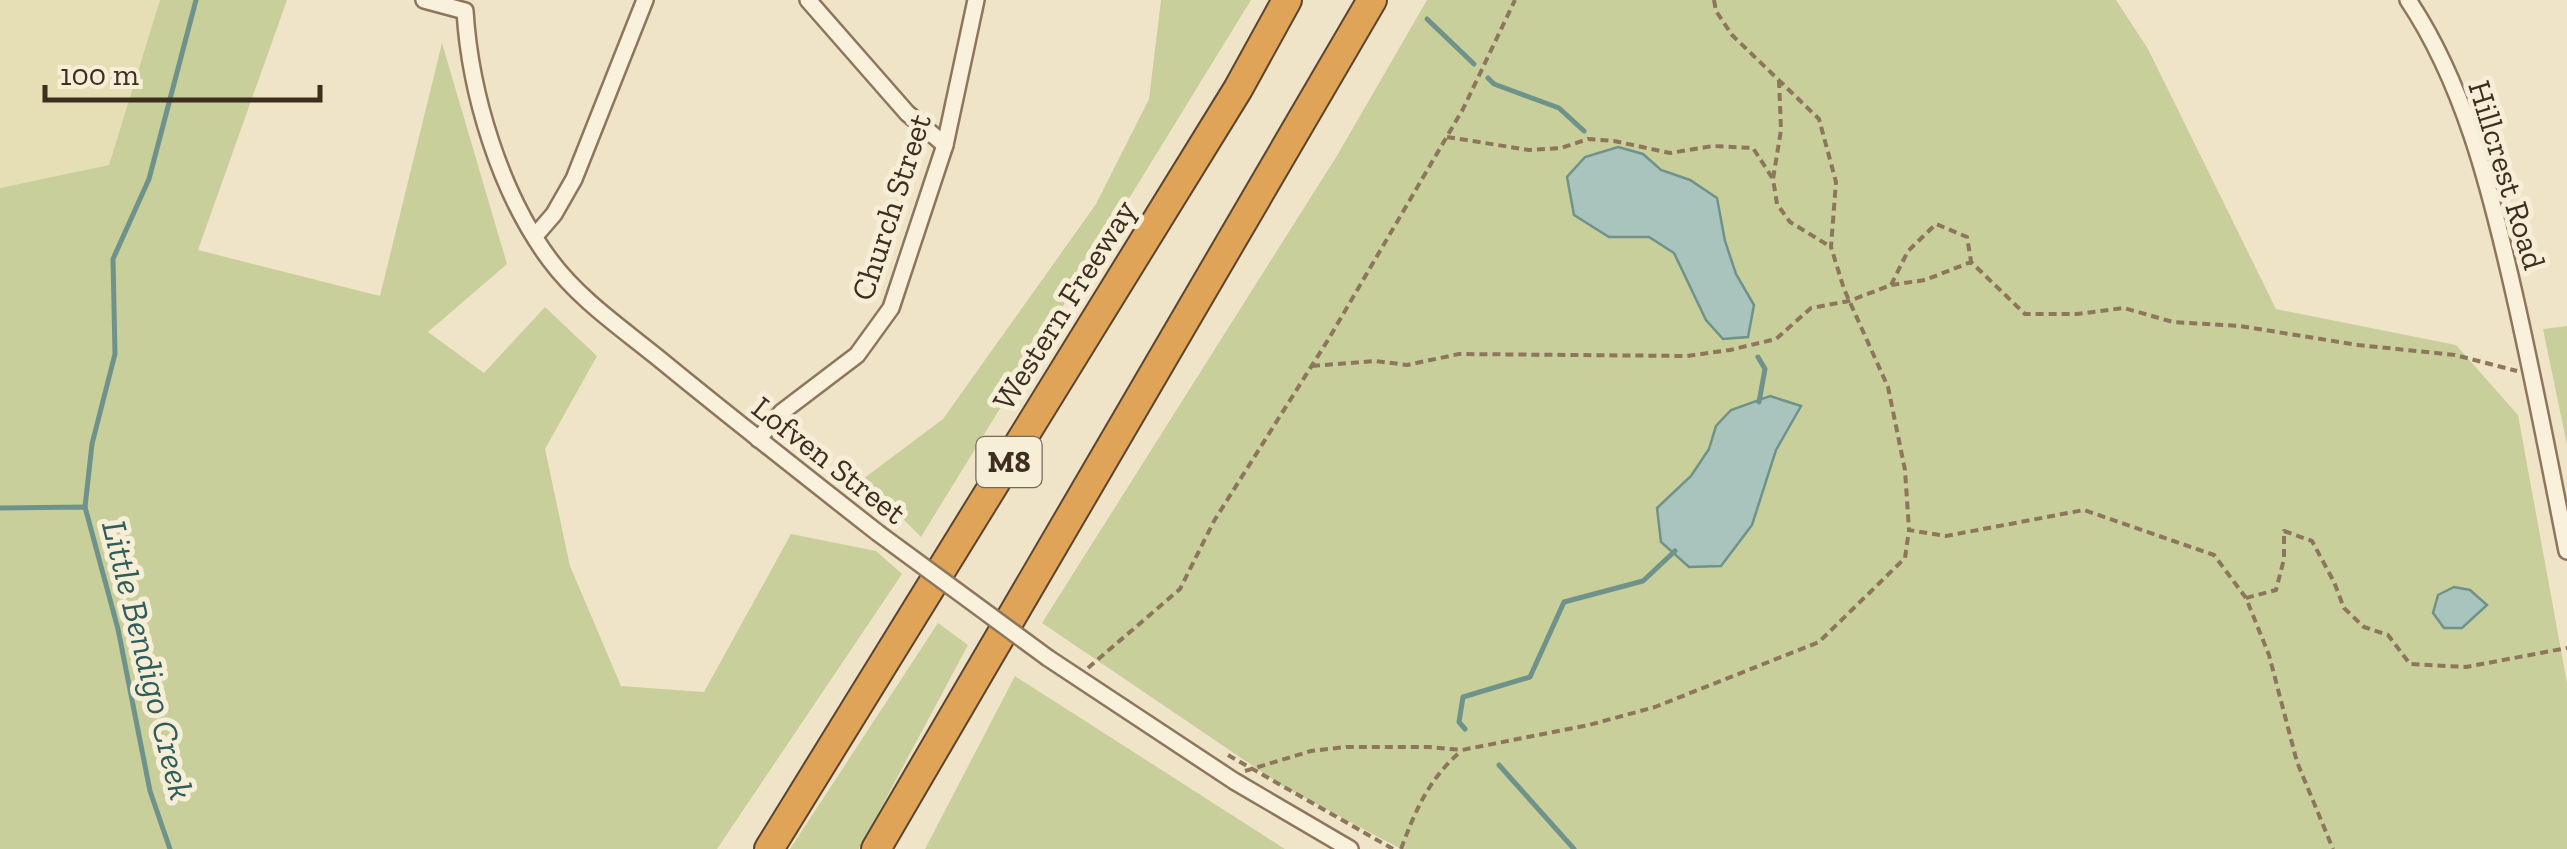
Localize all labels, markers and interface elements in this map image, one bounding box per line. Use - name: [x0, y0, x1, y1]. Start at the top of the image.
- scale bar: [45, 40, 320, 102]
- text: 100 m: [60, 57, 139, 93]
- street label: Hillcrest Road: [2460, 76, 2554, 274]
- street label: Church Street: [843, 109, 939, 305]
- street label: Western Freeway: [984, 193, 1144, 417]
- street label: Lofven Street: [744, 388, 914, 532]
- road number: M8: [976, 437, 1042, 487]
- water label: Little Bendigo Creek: [93, 516, 203, 804]

